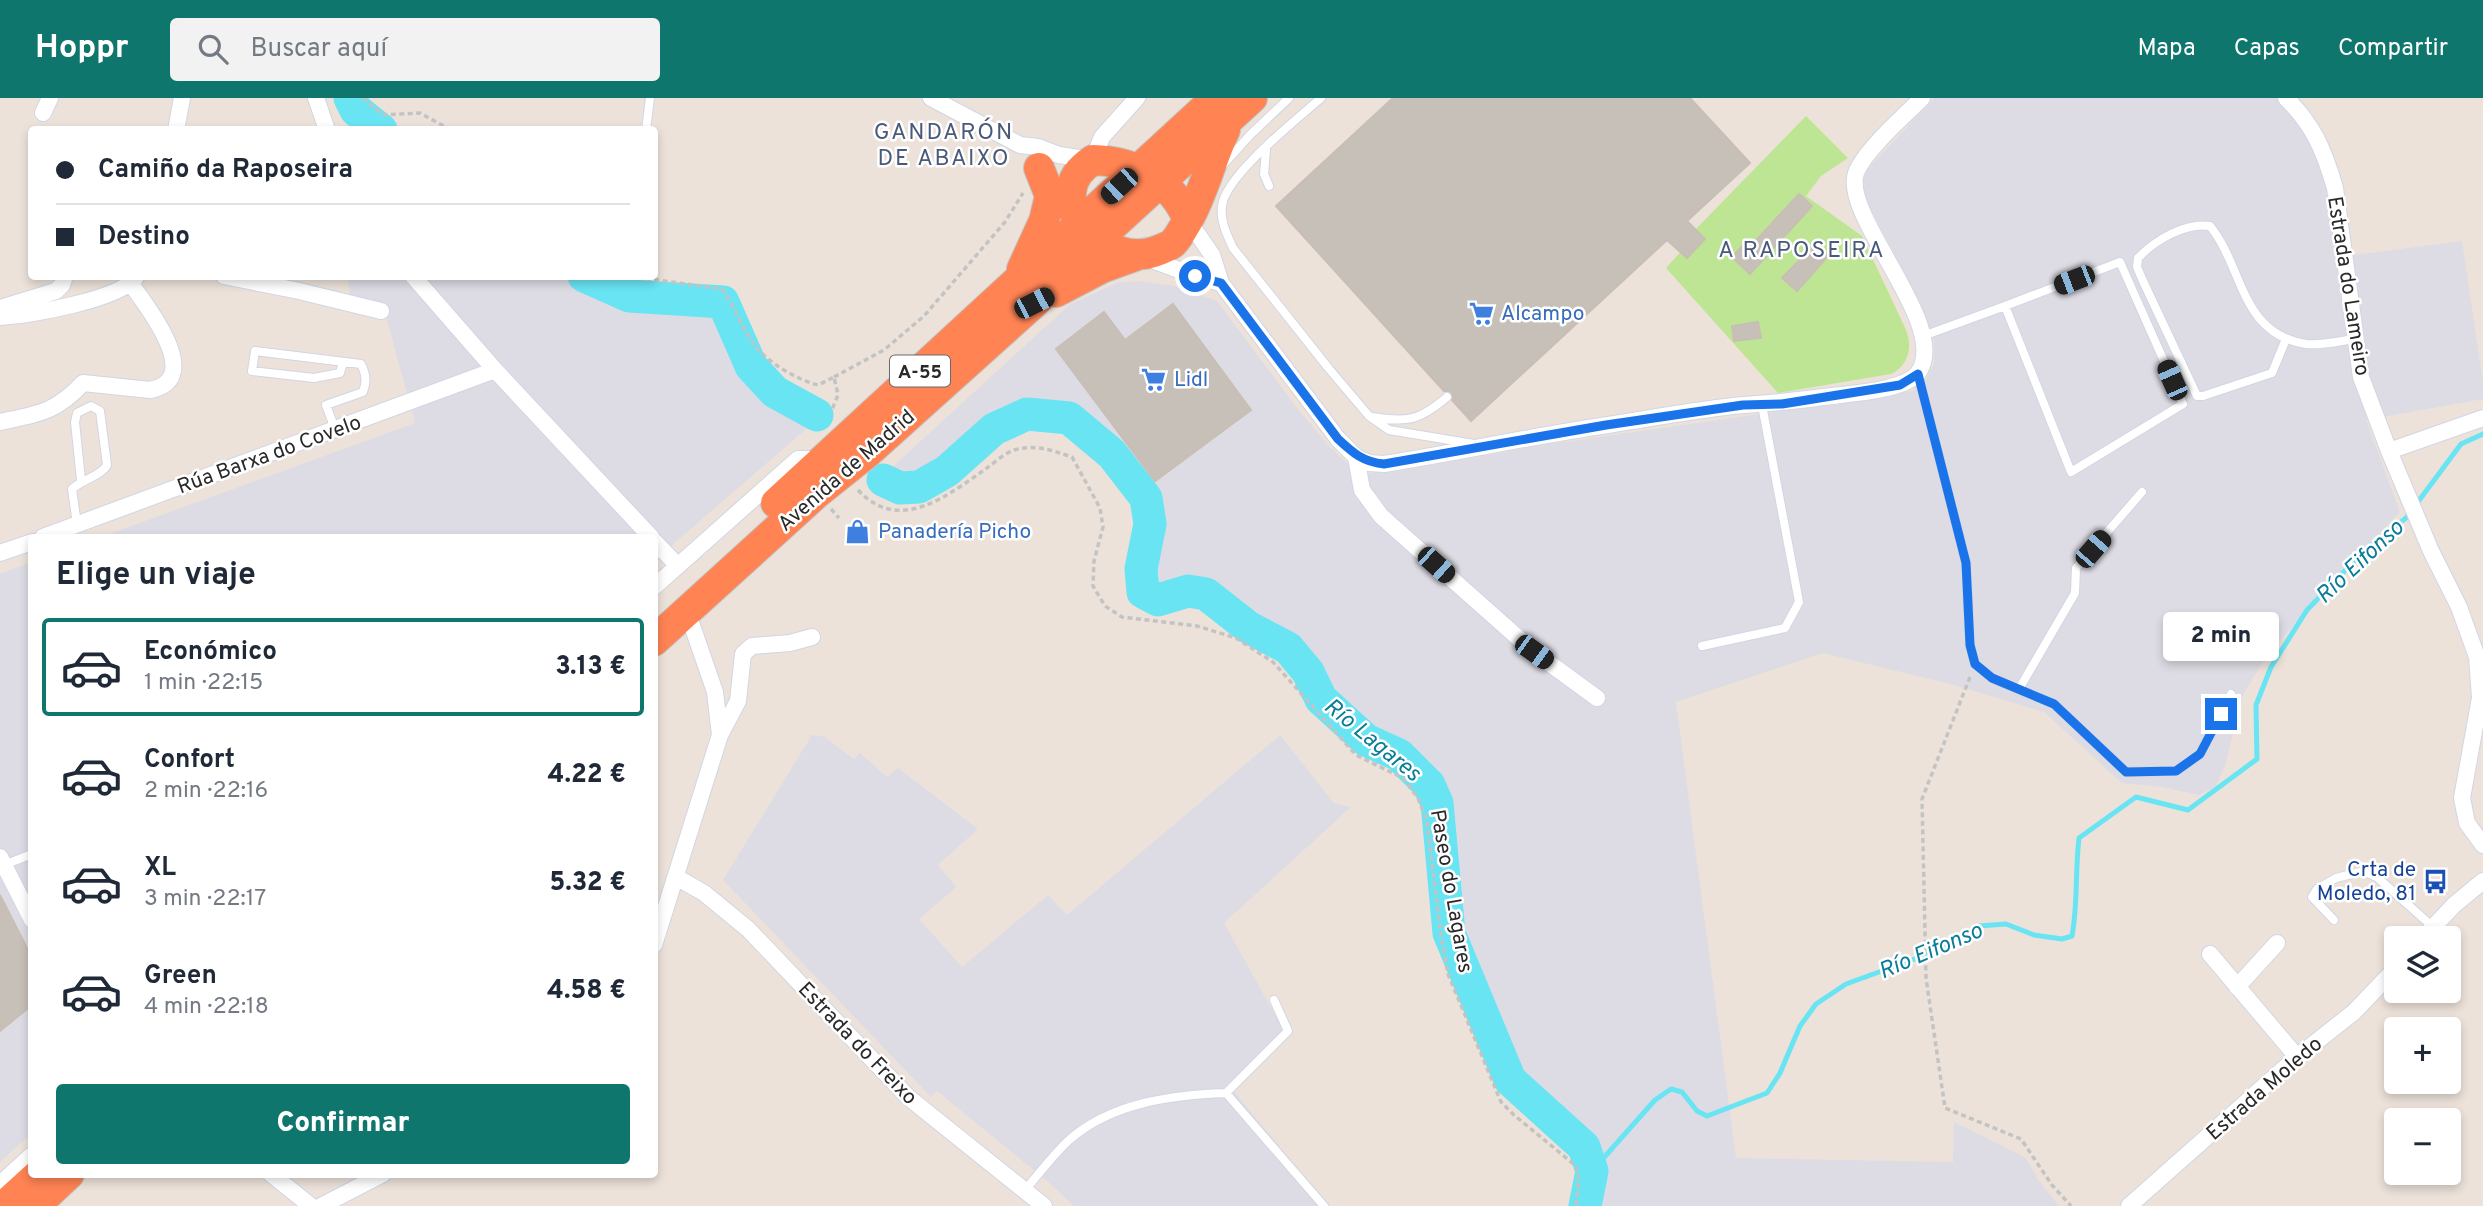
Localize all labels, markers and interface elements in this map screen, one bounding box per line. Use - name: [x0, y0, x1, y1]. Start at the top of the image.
- search box: [170, 18, 660, 81]
- text: Hoppr: [35, 28, 128, 70]
- icon: search: [194, 30, 232, 68]
- text: Buscar aquí: [250, 33, 387, 66]
- text: Mapa: [2138, 34, 2196, 64]
- text: Capas: [2234, 34, 2300, 64]
- text: Compartir: [2338, 34, 2448, 64]
- district label: GANDARÓN DE ABAIXO: [874, 117, 1014, 174]
- text: Camiño da Raposeira: [98, 154, 353, 187]
- car: [1097, 164, 1142, 208]
- street label: Estrada do Lameiro: [2320, 195, 2375, 378]
- text: Destino: [98, 221, 190, 254]
- district label: A RAPOSEIRA: [1718, 237, 1886, 266]
- route start: [1179, 260, 1211, 292]
- car: [2051, 263, 2098, 297]
- car: [1011, 284, 1058, 322]
- supermarket icon: Alcampo: [1467, 299, 1495, 327]
- place label: Alcampo: [1501, 301, 1584, 328]
- road number: A-55: [890, 356, 950, 386]
- car: [2154, 357, 2191, 403]
- supermarket icon: Lidl: [1140, 365, 1168, 393]
- place label: Lidl: [1174, 367, 1208, 394]
- street label: Avenida de Madrid: [773, 404, 921, 538]
- street label: Rúa Barxa do Covelo: [174, 410, 365, 501]
- water label: Río Eifonso: [2311, 514, 2411, 611]
- shop icon: Panadería Picho: [844, 517, 872, 545]
- place label: Panadería Picho: [878, 519, 1031, 546]
- car: [2072, 526, 2115, 572]
- car: [1414, 543, 1459, 587]
- text: Elige un viaje: [56, 556, 256, 596]
- callout: 2 min: [2163, 612, 2279, 662]
- text: 2 min: [2191, 622, 2251, 651]
- car: [1511, 631, 1558, 673]
- icon: car: [60, 636, 123, 699]
- text: Económico: [144, 636, 277, 669]
- text: 3.13 €: [555, 651, 626, 684]
- text: 1 min · 22:15: [144, 669, 263, 698]
- water label: Río Lagares: [1317, 693, 1426, 789]
- route end: [2205, 698, 2237, 730]
- icon: car: [60, 744, 123, 807]
- text: Confort: [144, 744, 235, 777]
- text: 4.22 €: [548, 759, 626, 792]
- text: 2 min · 22:16: [144, 777, 268, 806]
- street label: Paseo do Lagares: [1423, 808, 1478, 975]
- icon: car: [60, 852, 123, 915]
- text: XL: [144, 852, 176, 885]
- place label: Crta de Moledo, 81: [2317, 857, 2416, 908]
- text: 5.32 €: [550, 867, 626, 900]
- bus stop icon: Crta de Moledo, 81: [2422, 867, 2450, 895]
- text: 3 min · 22:17: [144, 885, 266, 914]
- water label: Río Eifonso: [1875, 917, 1988, 987]
- map controls: [2384, 926, 2461, 1185]
- button: layers: [2384, 926, 2461, 1003]
- icon: car: [60, 960, 123, 1023]
- text: Green: [144, 960, 217, 993]
- text: 4.58 €: [547, 975, 626, 1008]
- street label: Estrada do Freixo: [791, 977, 922, 1111]
- text: 4 min · 22:18: [144, 993, 269, 1022]
- button: +: [2384, 1017, 2461, 1094]
- street label: Estrada Moledo: [2201, 1031, 2329, 1147]
- button: Confirmar: [56, 1084, 630, 1164]
- button: −: [2384, 1108, 2461, 1185]

